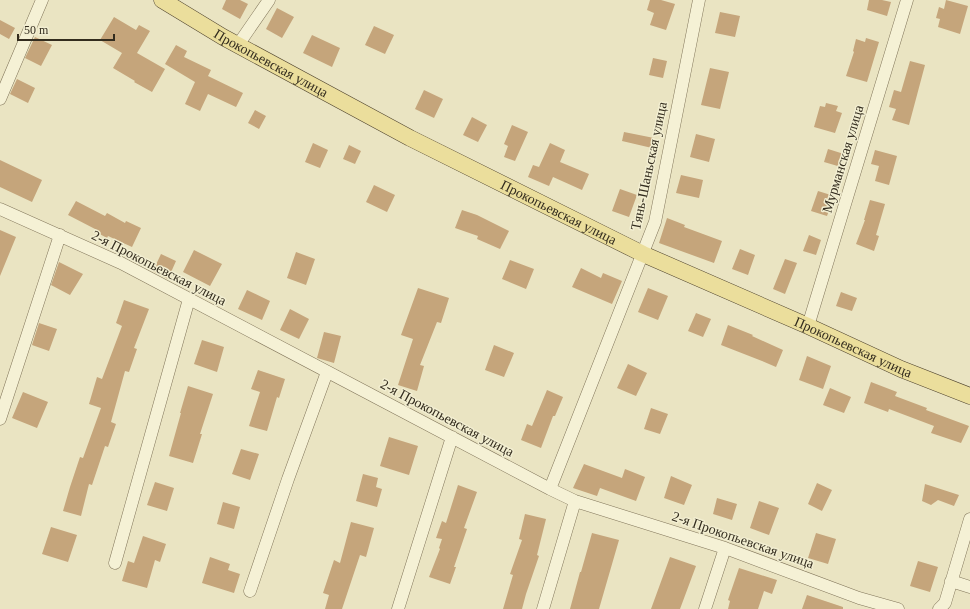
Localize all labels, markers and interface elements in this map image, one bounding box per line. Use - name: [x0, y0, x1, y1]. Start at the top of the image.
- scale bar: [18, 16, 114, 42]
- text: 50 m: [24, 23, 49, 37]
- street label: Прокопьевская улица: [211, 26, 331, 100]
- street label: Тянь-Шаньская улица: [628, 100, 670, 232]
- street label: Мурманская улица: [819, 103, 867, 215]
- street label: Прокопьевская улица: [498, 177, 620, 248]
- street label: 2-я Прокопьевская улица: [89, 228, 229, 309]
- street label: Прокопьевская улица: [792, 314, 915, 380]
- street label: 2-я Прокопьевская улица: [378, 376, 517, 460]
- street label: 2-я Прокопьевская улица: [670, 509, 817, 572]

